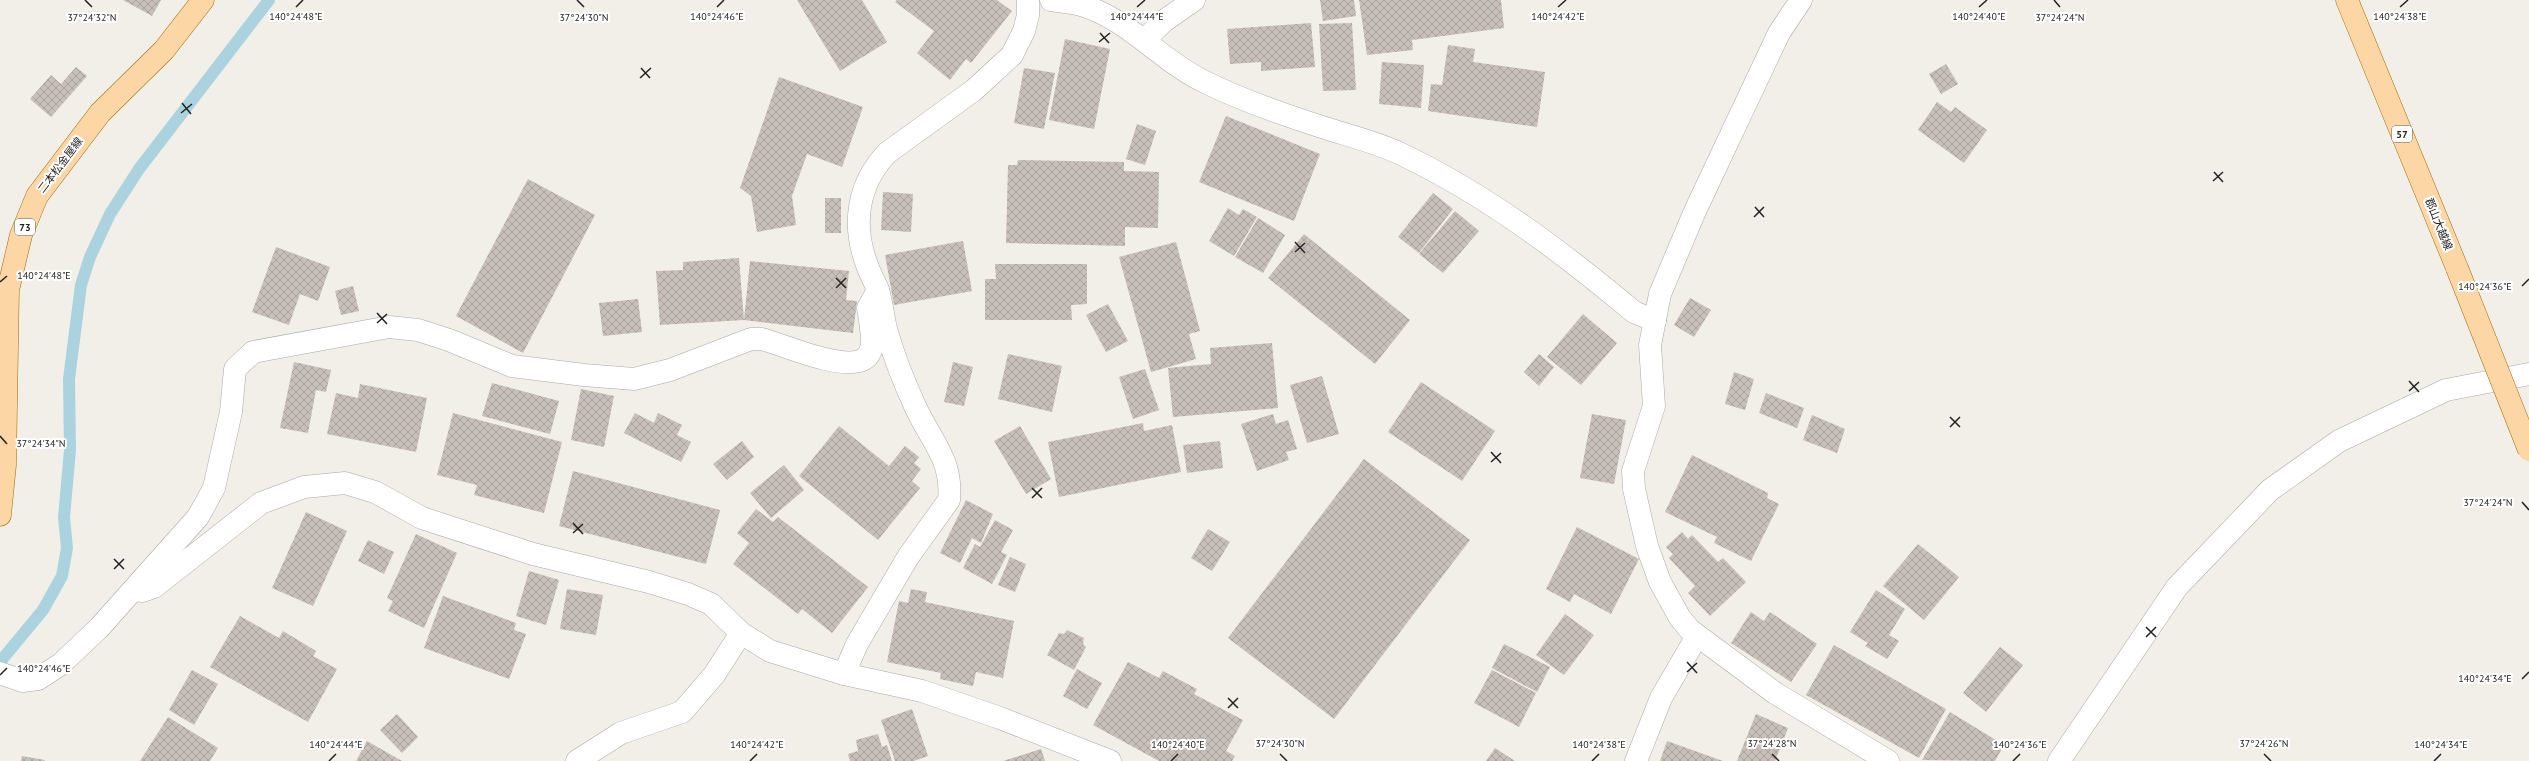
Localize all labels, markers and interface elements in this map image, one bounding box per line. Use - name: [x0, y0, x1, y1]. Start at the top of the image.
- text: 140°24'48"E: [269, 10, 323, 23]
- text: 140°24'46"E: [690, 10, 744, 23]
- text: 140°24'44"E: [1110, 10, 1164, 23]
- text: 140°24'42"E: [1531, 10, 1585, 23]
- text: 140°24'40"E: [1952, 10, 2006, 23]
- text: 140°24'38"E: [2373, 10, 2427, 23]
- text: 37°24'32"N: [67, 11, 117, 24]
- text: 37°24'30"N: [559, 11, 609, 24]
- text: 37°24'24"N: [2035, 11, 2085, 24]
- road number: 57: [2392, 126, 2412, 142]
- street label: 二本松金屋線: [35, 134, 85, 196]
- street label: 郡山大越線: [2422, 196, 2456, 252]
- road number: 73: [15, 219, 35, 235]
- text: 140°24'48"E: [17, 269, 71, 282]
- text: 140°24'36"E: [2458, 280, 2512, 293]
- text: 37°24'34"N: [16, 437, 66, 450]
- text: 37°24'24"N: [2463, 496, 2513, 509]
- text: 140°24'46"E: [17, 662, 71, 675]
- text: 140°24'34"E: [2458, 672, 2512, 685]
- text: 37°24'30"N: [1255, 737, 1305, 750]
- text: 37°24'28"N: [1747, 737, 1797, 750]
- text: 37°24'26"N: [2239, 737, 2289, 750]
- text: 140°24'44"E: [309, 738, 363, 751]
- text: 140°24'42"E: [730, 738, 784, 751]
- text: 140°24'40"E: [1151, 738, 1205, 751]
- text: 140°24'38"E: [1572, 738, 1626, 751]
- text: 140°24'36"E: [1993, 738, 2047, 751]
- text: 140°24'34"E: [2414, 738, 2468, 751]

